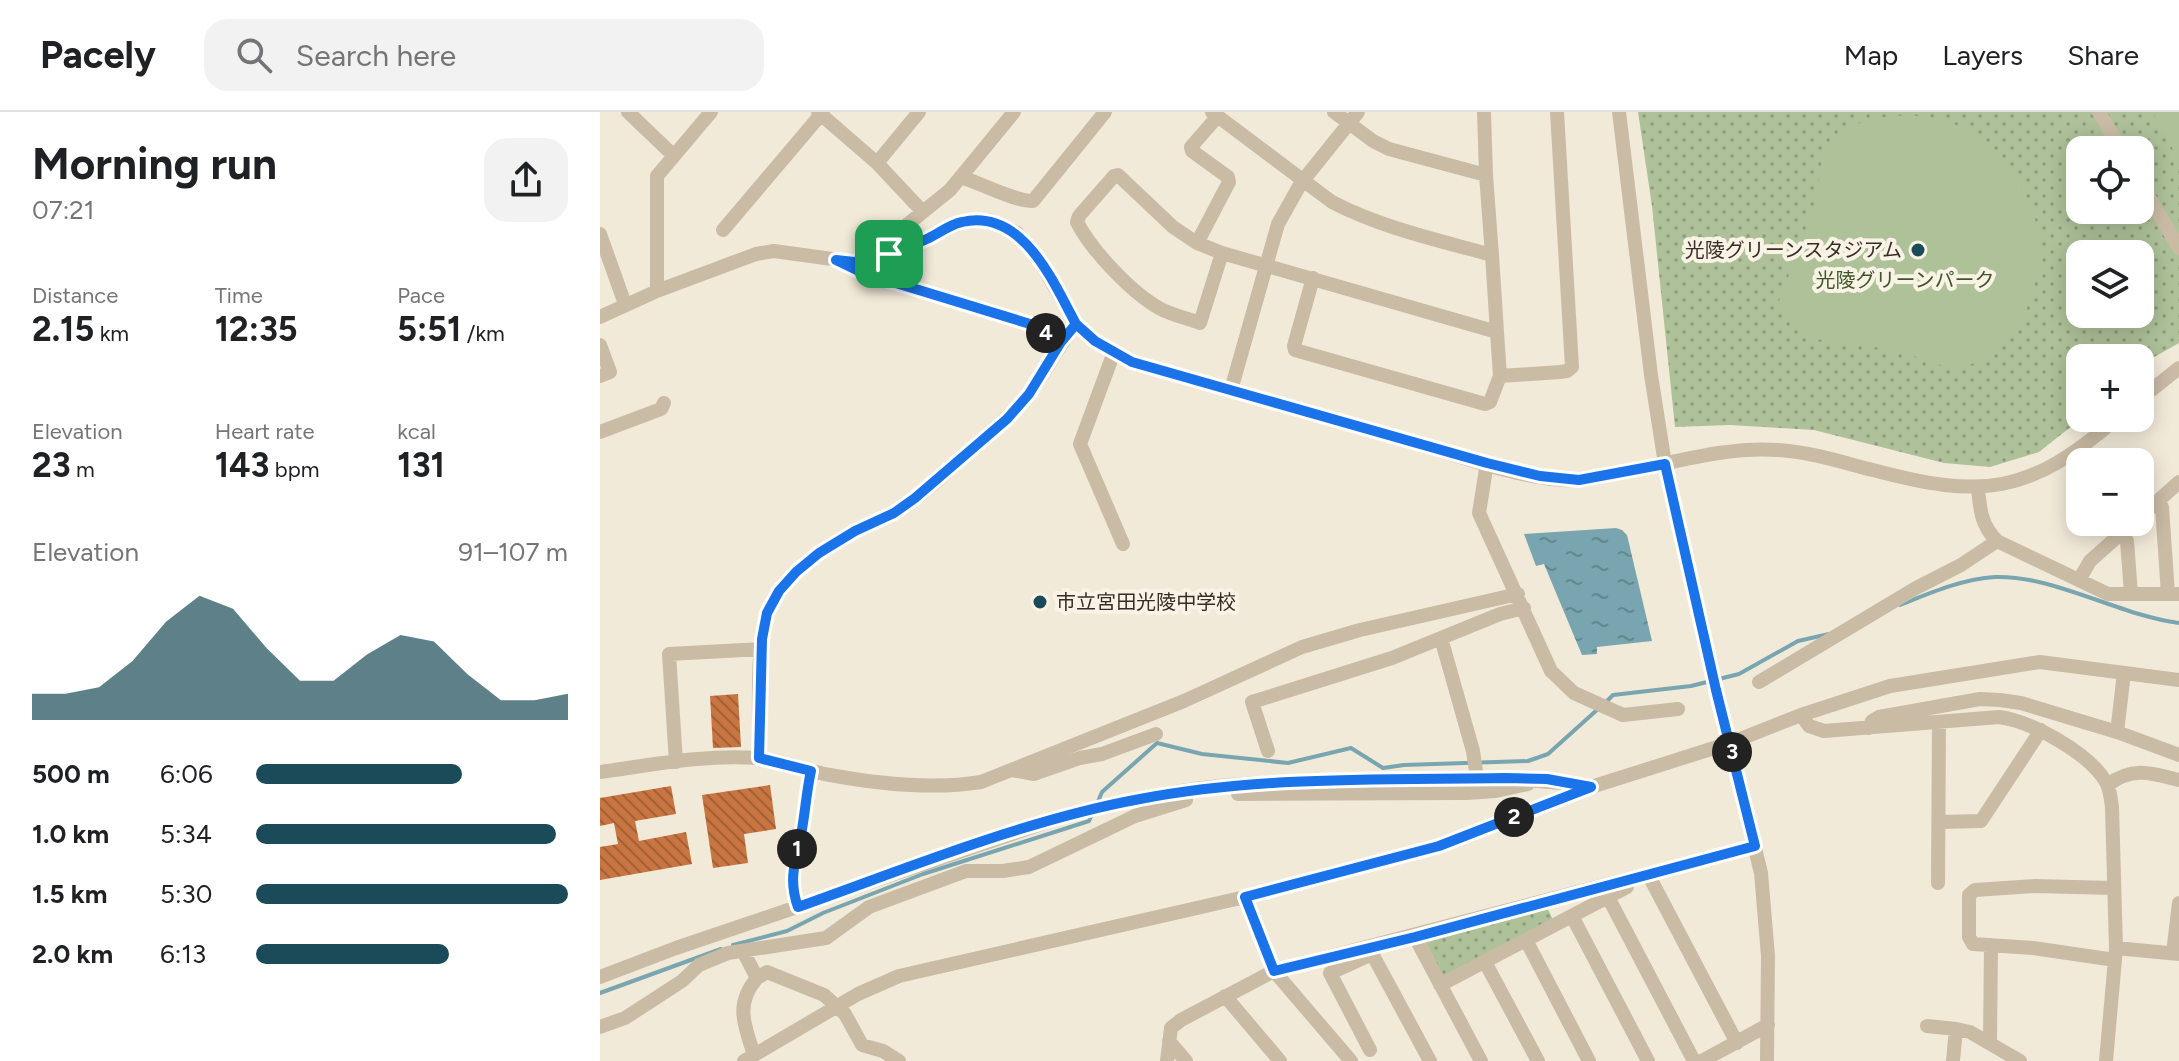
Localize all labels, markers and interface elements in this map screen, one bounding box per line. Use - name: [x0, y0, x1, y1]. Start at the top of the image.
- search box: [204, 19, 764, 91]
- text: Pacely: [40, 32, 156, 78]
- icon: search: [232, 33, 276, 77]
- text: Search here: [296, 37, 456, 74]
- text: Map: [1844, 38, 1898, 72]
- text: Layers: [1942, 38, 2023, 72]
- text: Share: [2067, 38, 2139, 72]
- map controls: [2066, 136, 2154, 536]
- button: locate: [2066, 136, 2154, 224]
- text: Morning run: [32, 137, 277, 190]
- button: share: [484, 138, 568, 222]
- text: 07:21: [32, 194, 94, 226]
- pin: [855, 220, 923, 288]
- icon: arrive: [867, 232, 911, 276]
- place label: 光陵グリーンスタジアム: [1685, 238, 1902, 262]
- button: layers: [2066, 240, 2154, 328]
- marker: 光陵グリーンスタジアム: [1909, 241, 1927, 259]
- park label: 光陵グリーンパーク: [1816, 268, 1995, 292]
- text: Distance: [32, 282, 118, 309]
- text: Time: [215, 282, 263, 309]
- text: Pace: [397, 282, 445, 309]
- text: 2.15: [32, 309, 94, 350]
- text: 12:35: [215, 309, 298, 350]
- text: 5:51: [397, 309, 461, 350]
- pin: 4: [1026, 313, 1066, 353]
- text: 4: [1039, 319, 1053, 346]
- text: km: [94, 320, 129, 347]
- text: /km: [461, 320, 505, 347]
- button: +: [2066, 344, 2154, 432]
- text: Elevation: [32, 418, 122, 445]
- text: Heart rate: [215, 418, 315, 445]
- text: kcal: [397, 418, 436, 445]
- text: 23: [32, 445, 71, 486]
- text: 143: [215, 445, 269, 486]
- text: 131: [397, 445, 445, 486]
- button: −: [2066, 448, 2154, 536]
- text: m: [71, 456, 95, 483]
- text: bpm: [269, 456, 320, 483]
- text: Elevation: [32, 536, 139, 568]
- text: 91–107 m: [458, 536, 568, 568]
- place label: 市立宮田光陵中学校: [1056, 590, 1236, 614]
- marker: 市立宮田光陵中学校: [1031, 593, 1049, 611]
- pin: 3: [1712, 732, 1752, 772]
- text: 3: [1726, 738, 1738, 765]
- text: 500 m: [32, 758, 110, 790]
- text: 6:06: [160, 758, 213, 790]
- pin: 2: [1494, 797, 1534, 837]
- text: 2: [1508, 803, 1520, 830]
- text: 1.0 km: [32, 818, 109, 850]
- text: 5:34: [160, 818, 212, 850]
- pin: 1: [777, 829, 817, 869]
- text: 1: [792, 835, 802, 862]
- text: 1.5 km: [32, 878, 107, 910]
- text: 5:30: [160, 878, 212, 910]
- text: 2.0 km: [32, 938, 113, 970]
- text: 6:13: [160, 938, 206, 970]

